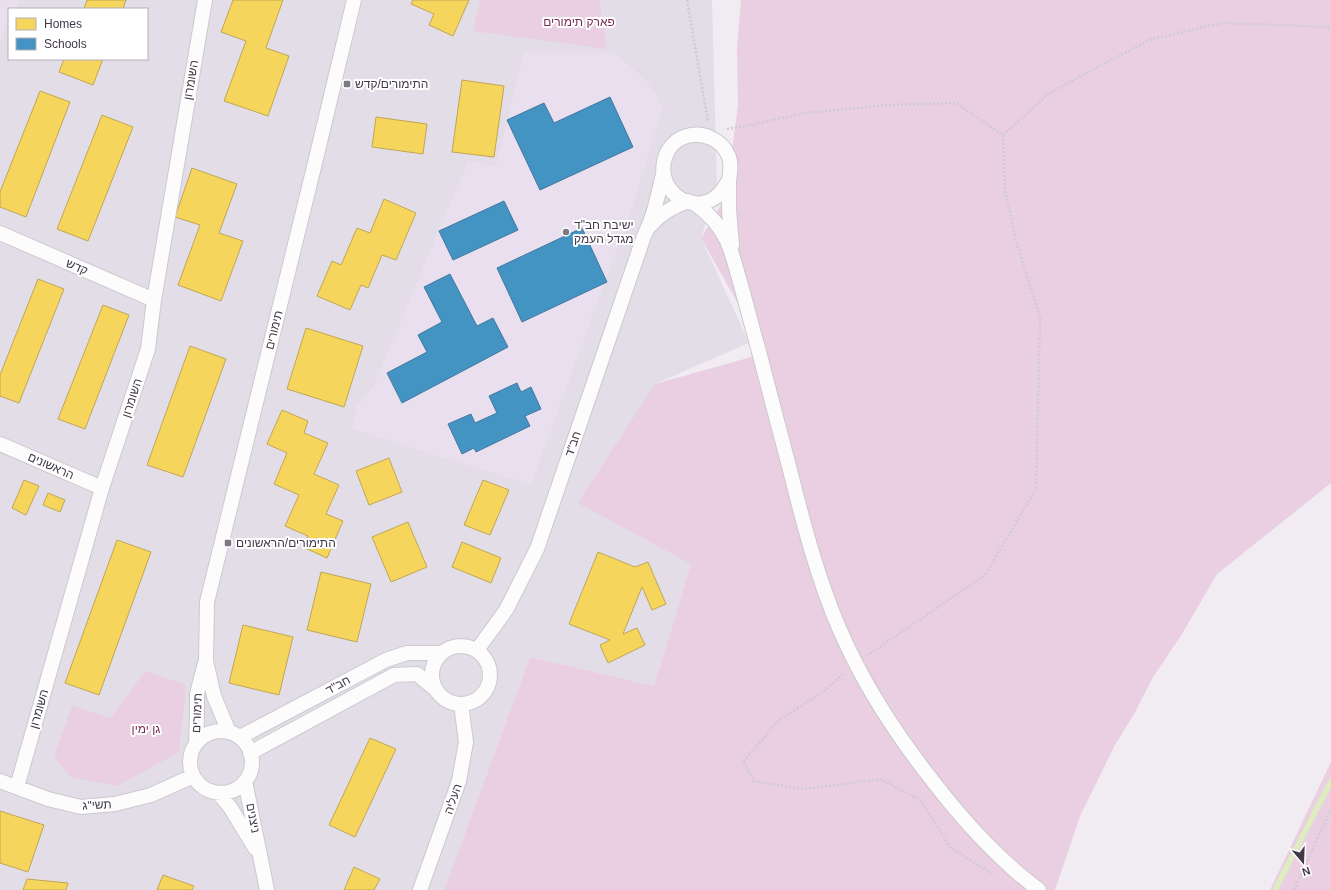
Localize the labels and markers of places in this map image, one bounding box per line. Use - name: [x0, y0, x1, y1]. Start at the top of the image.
- place label: התימורים/קדש: [355, 77, 428, 91]
- marker: התימורים/קדש: [342, 79, 352, 89]
- place label: ישיבת חב"ד מגדל העמק: [574, 218, 634, 246]
- marker: ישיבת חב"ד מגדל העמק: [561, 227, 571, 237]
- place label: התימורים/הראשונים: [236, 536, 336, 550]
- marker: התימורים/הראשונים: [223, 538, 233, 548]

